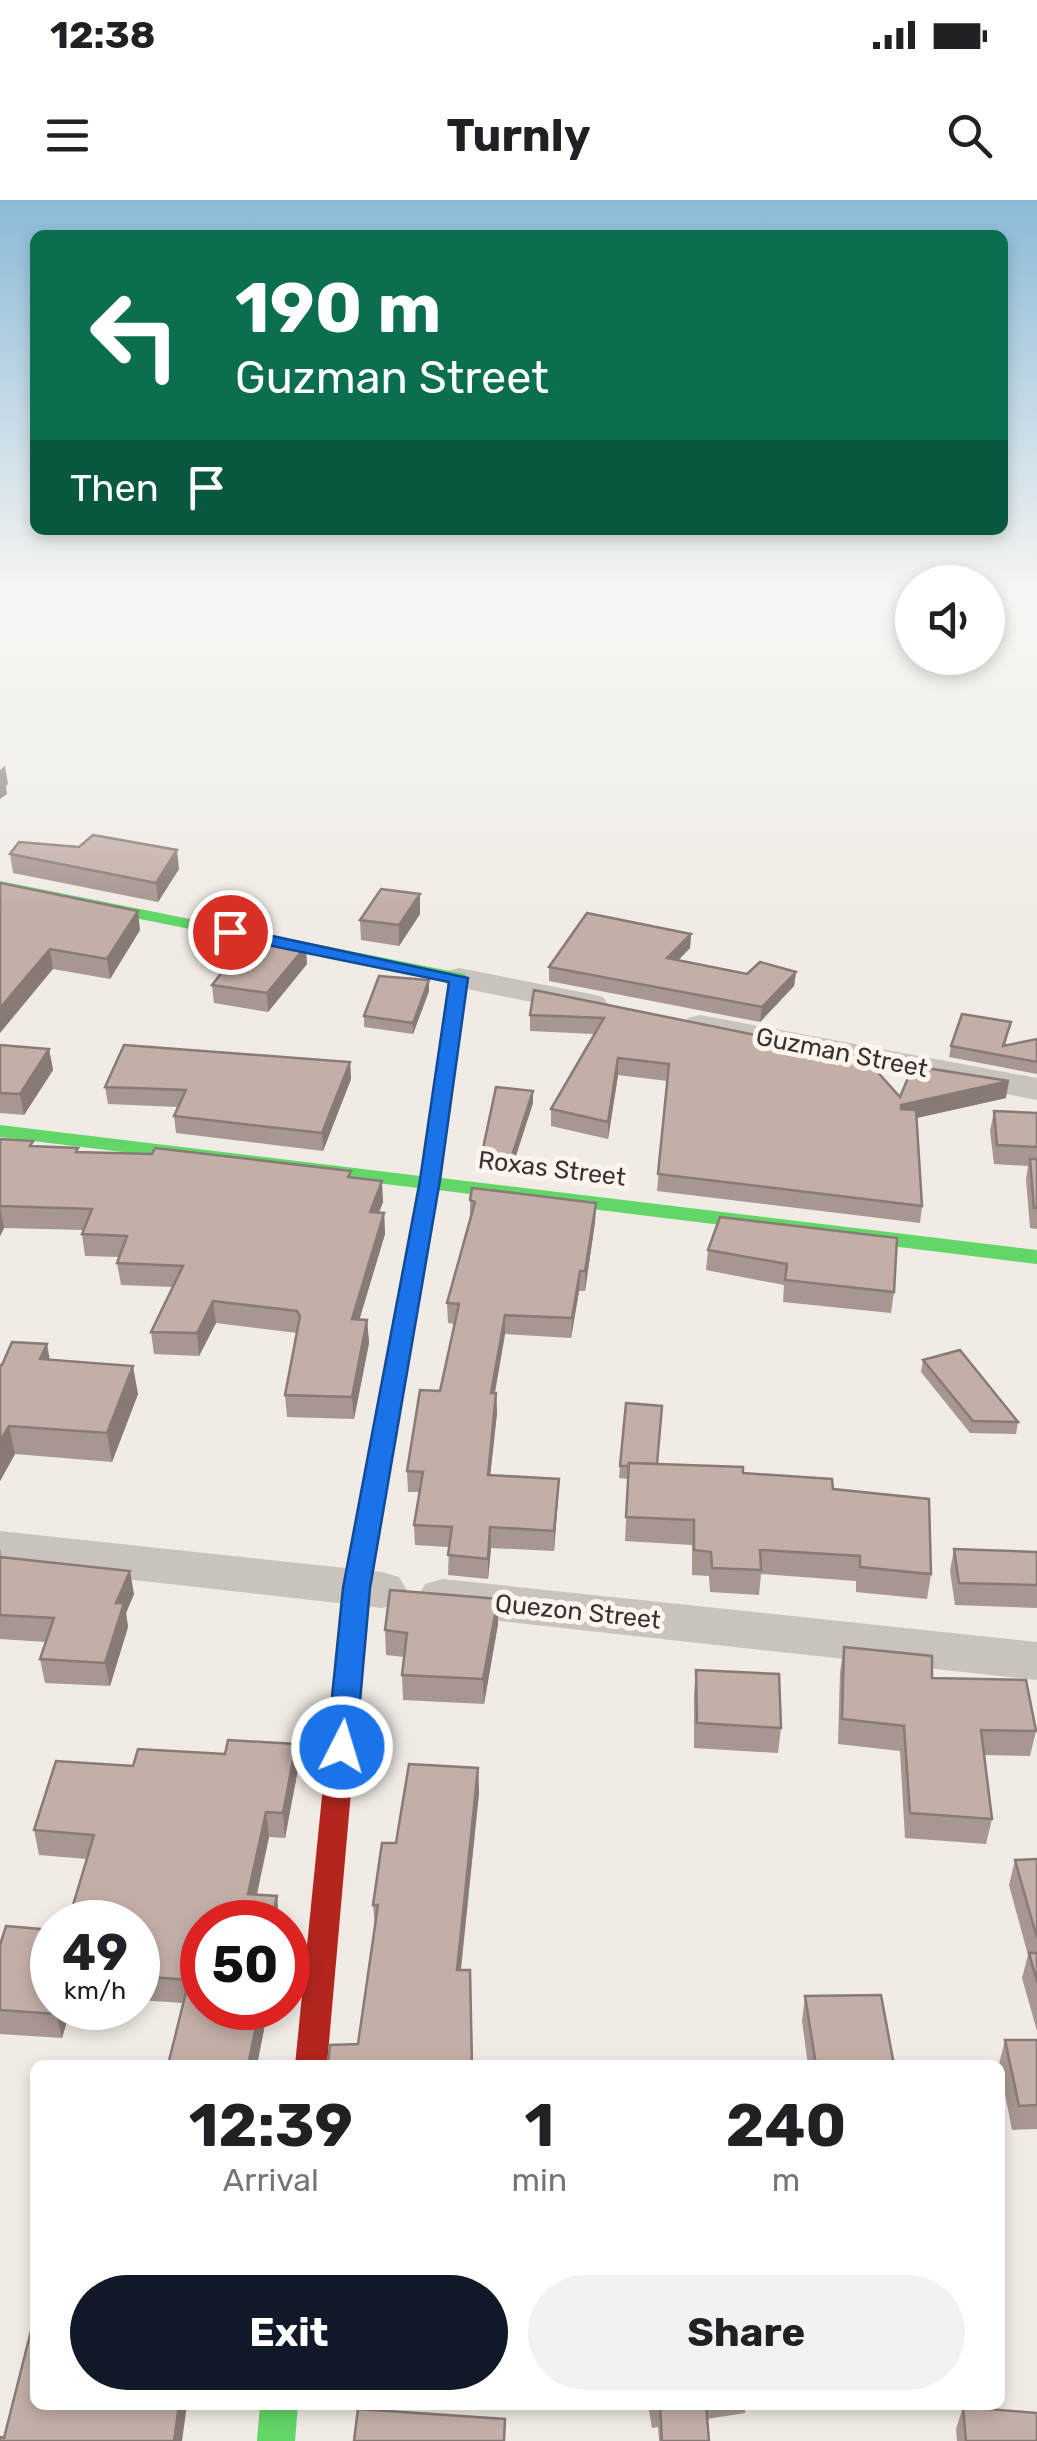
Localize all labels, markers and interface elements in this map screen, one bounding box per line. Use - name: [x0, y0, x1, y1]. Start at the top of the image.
- text: 12:38: [50, 12, 155, 58]
- icon: menu: [40, 108, 95, 163]
- icon: search: [942, 108, 997, 163]
- text: Turnly: [446, 109, 591, 162]
- text: 190 m: [235, 267, 441, 350]
- icon: left: [70, 270, 200, 400]
- text: Guzman Street: [235, 351, 549, 404]
- icon: arrive: [179, 460, 234, 515]
- text: Then: [70, 465, 159, 511]
- map controls: [895, 565, 1005, 675]
- button: sound: [895, 565, 1005, 675]
- pin: [188, 890, 273, 975]
- icon: arrive: [203, 905, 258, 960]
- street label: Guzman Street: [754, 1022, 930, 1083]
- street label: Roxas Street: [476, 1145, 628, 1192]
- street label: Quezon Street: [494, 1588, 662, 1635]
- position arrow: [290, 1695, 394, 1799]
- speed limit sign: 50: [180, 1900, 310, 2030]
- text: 49: [62, 1923, 128, 1983]
- text: km/h: [64, 1976, 126, 2005]
- text: 12:39: [189, 2090, 353, 2161]
- text: 1: [524, 2090, 554, 2161]
- text: 240: [726, 2090, 846, 2161]
- text: Arrival: [223, 2161, 319, 2199]
- text: min: [512, 2161, 567, 2199]
- text: m: [772, 2161, 800, 2199]
- button: Exit: [70, 2275, 508, 2390]
- button: Share: [528, 2275, 965, 2390]

